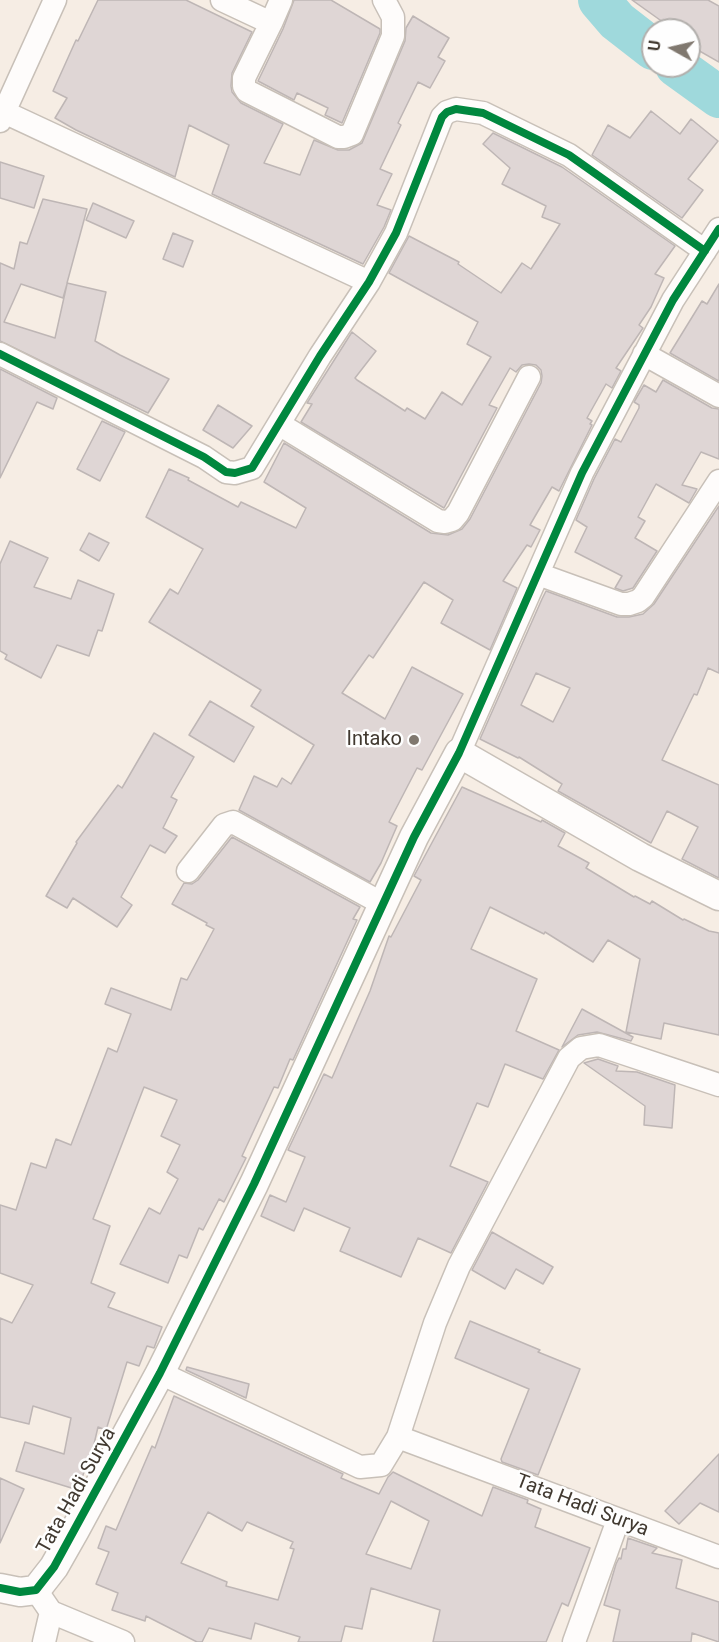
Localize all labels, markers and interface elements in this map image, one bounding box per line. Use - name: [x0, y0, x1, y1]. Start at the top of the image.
- north arrow: [641, 18, 701, 78]
- text: U: [645, 39, 665, 52]
- place label: Intako: [347, 728, 402, 752]
- marker: Intako: [407, 733, 421, 747]
- street label: Tata Hadi Surya: [32, 1424, 122, 1558]
- street label: Tata Hadi Surya: [512, 1470, 652, 1542]

